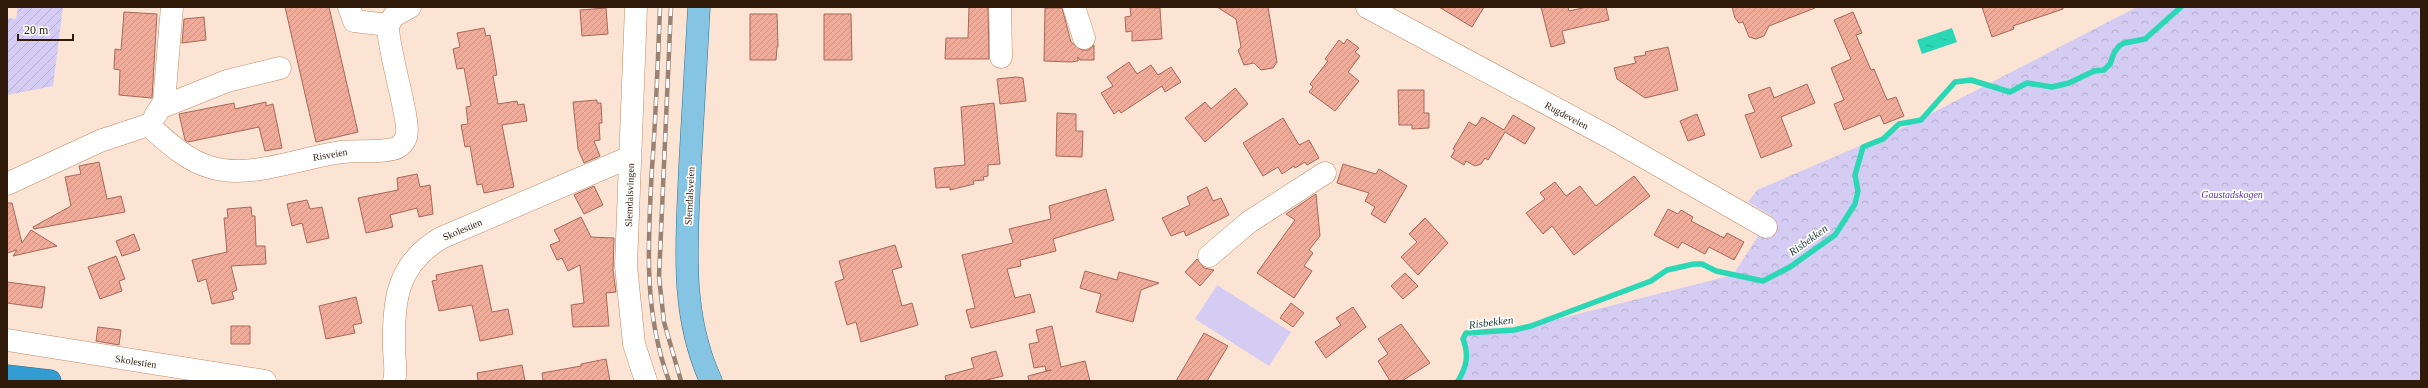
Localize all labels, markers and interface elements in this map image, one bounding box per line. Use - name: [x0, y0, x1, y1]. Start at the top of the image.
- scale bar: [18, 16, 73, 42]
- text: 20 m: [24, 23, 49, 37]
- street label: Rugdeveien: [1543, 99, 1590, 132]
- street label: Risveien: [312, 146, 348, 163]
- street label: Slemdalsvingen: [623, 163, 636, 227]
- street label: Slemdalsveien: [682, 167, 697, 225]
- park label: Gaustadskogen: [2201, 189, 2263, 200]
- street label: Skolestien: [441, 216, 484, 243]
- water label: Risbekken: [1786, 222, 1830, 259]
- water label: Risbekken: [1467, 313, 1514, 331]
- street label: Skolestien: [114, 353, 157, 370]

